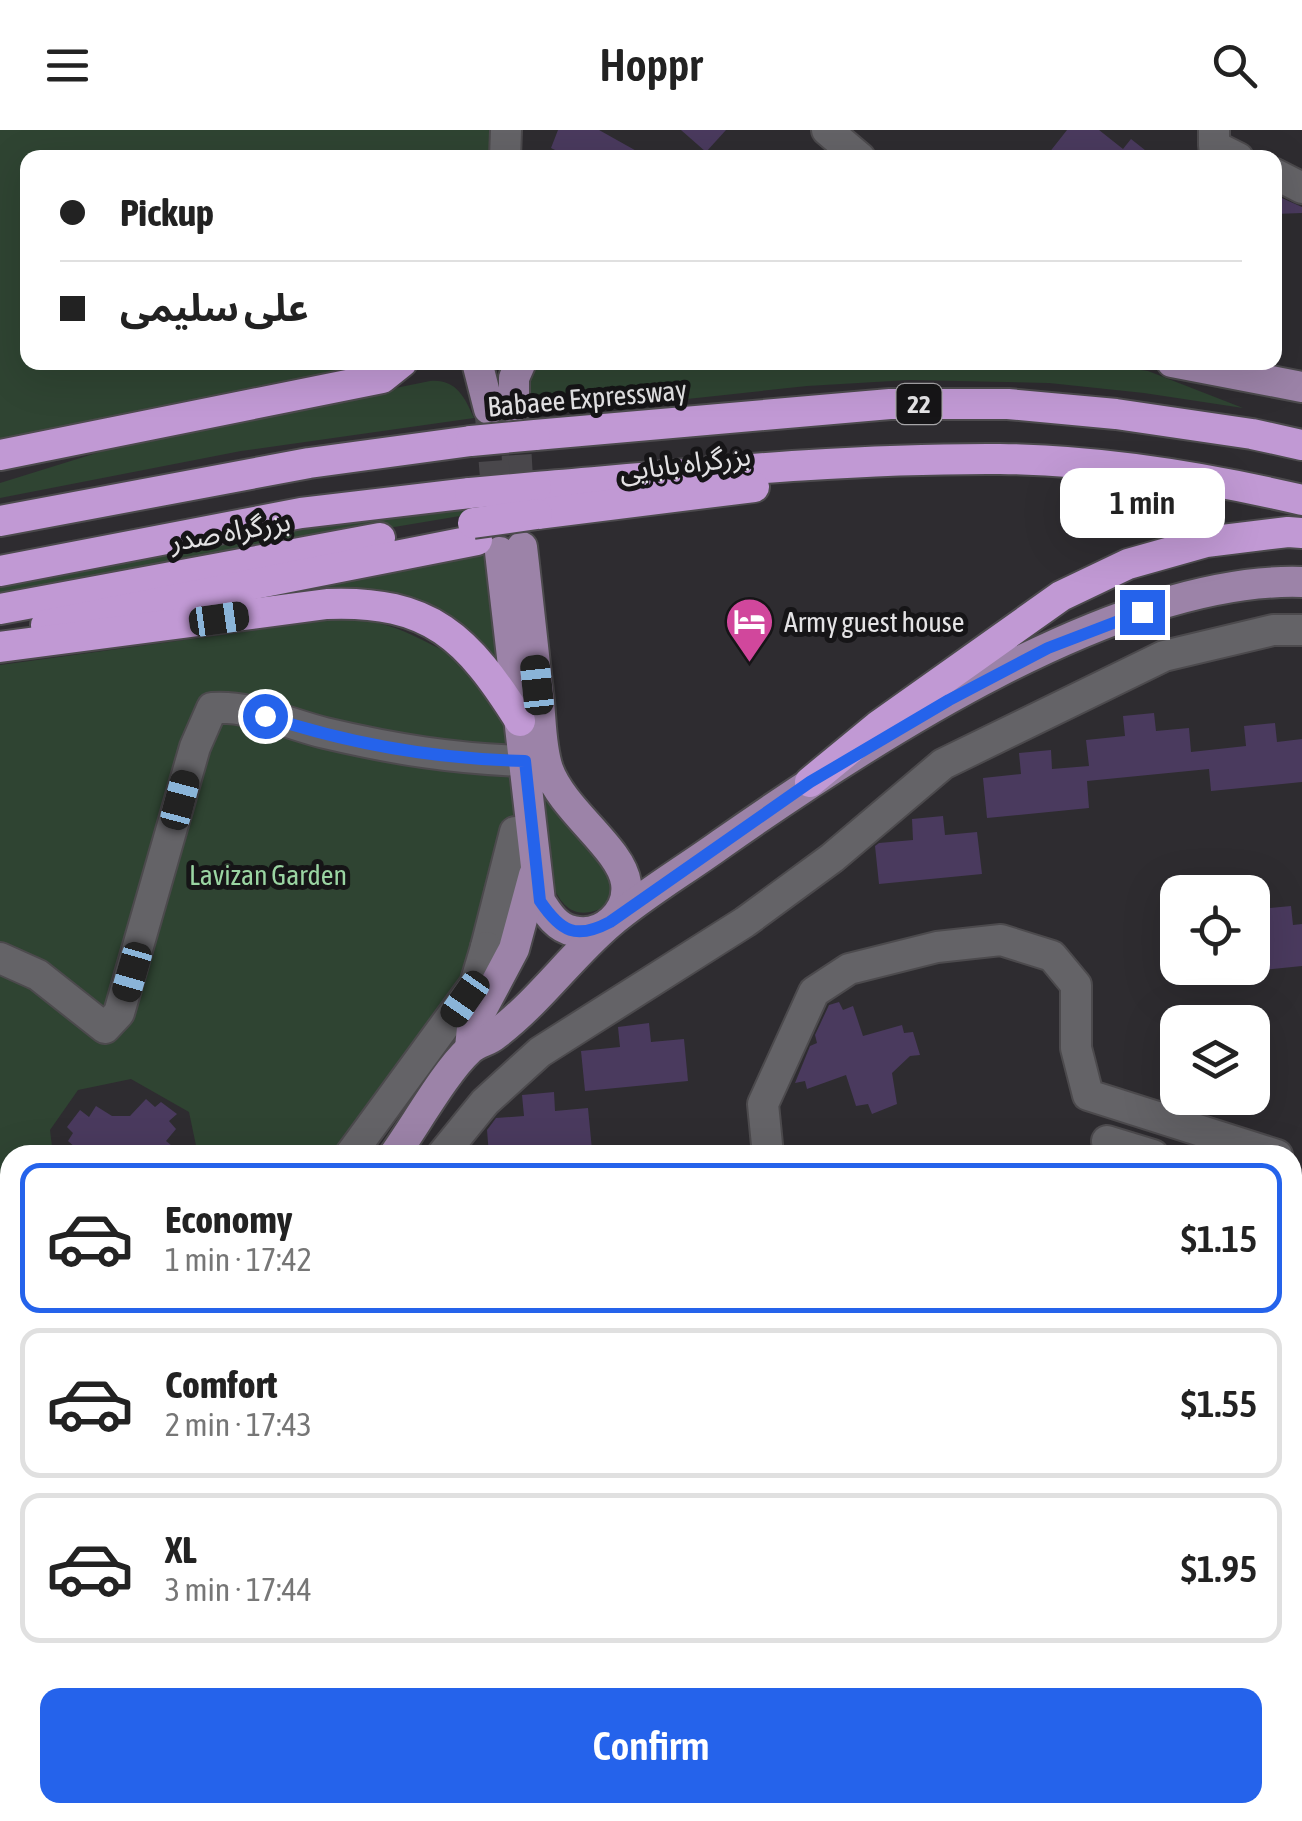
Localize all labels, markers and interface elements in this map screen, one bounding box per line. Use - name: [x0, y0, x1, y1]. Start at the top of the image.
- icon: menu: [40, 38, 95, 93]
- icon: search: [1207, 38, 1262, 93]
- text: Hoppr: [599, 39, 703, 91]
- text: Pickup: [120, 191, 214, 234]
- text: علی سلیمی: [120, 286, 309, 329]
- street label: Babaee Expressway: [486, 373, 688, 423]
- road number: 22: [896, 384, 942, 424]
- street label: بزرگراه بابایی: [618, 439, 753, 488]
- callout: 1 min: [1060, 467, 1224, 537]
- text: 1 min: [1110, 484, 1175, 521]
- street label: بزرگراه صدر: [166, 505, 293, 559]
- route end: [1120, 590, 1165, 635]
- hotel icon: Army guest house: [723, 596, 775, 664]
- car: [187, 600, 251, 638]
- place label: Army guest house: [784, 606, 964, 638]
- car: [519, 654, 555, 716]
- route start: [243, 694, 288, 739]
- car: [158, 767, 202, 833]
- park label: Lavizan Garden: [189, 859, 347, 891]
- map controls: [1160, 875, 1270, 1115]
- button: locate: [1160, 875, 1270, 985]
- car: [109, 939, 155, 1005]
- car: [436, 966, 494, 1032]
- button: layers: [1160, 1005, 1270, 1115]
- icon: car: [45, 1193, 135, 1283]
- text: Economy: [165, 1198, 292, 1241]
- text: $1.15: [1181, 1217, 1257, 1260]
- text: 1 min · 17:42: [165, 1241, 312, 1278]
- icon: car: [45, 1358, 135, 1448]
- text: Comfort: [165, 1363, 277, 1406]
- text: $1.55: [1181, 1382, 1257, 1425]
- text: 2 min · 17:43: [165, 1406, 312, 1443]
- icon: car: [45, 1523, 135, 1613]
- text: XL: [165, 1528, 197, 1571]
- text: $1.95: [1181, 1547, 1257, 1590]
- text: 3 min · 17:44: [165, 1571, 312, 1608]
- button: Confirm: [40, 1688, 1262, 1803]

